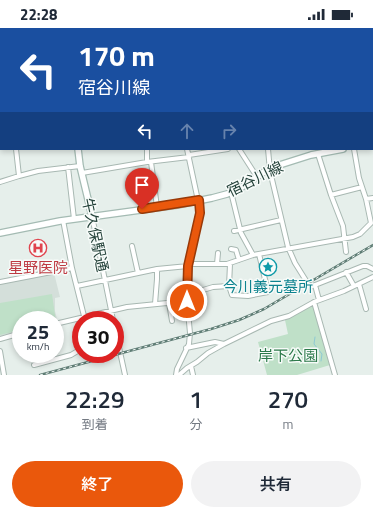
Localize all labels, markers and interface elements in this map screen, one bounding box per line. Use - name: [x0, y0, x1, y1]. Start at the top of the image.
- text: 22:28: [20, 3, 57, 26]
- text: 170 m: [78, 34, 155, 77]
- icon: left: [12, 44, 64, 96]
- text: 宿谷川線: [78, 74, 150, 101]
- icon: left: [134, 120, 156, 142]
- icon: ahead: [176, 120, 198, 142]
- icon: right: [218, 120, 240, 142]
- street label: 宿谷川線: [223, 155, 287, 202]
- pin: [125, 168, 159, 209]
- icon: arrive: [131, 174, 153, 196]
- street label: 牛久保駅通: [76, 196, 115, 274]
- hospital icon: 星野医院: [28, 238, 48, 258]
- place label: 星野医院: [8, 256, 68, 279]
- place icon: 今川義元墓所: [258, 257, 278, 277]
- place label: 今川義元墓所: [223, 275, 313, 298]
- position arrow: [166, 280, 208, 322]
- speed limit sign: 30: [72, 311, 124, 363]
- text: 25: [27, 316, 49, 347]
- text: km/h: [27, 339, 49, 354]
- park label: 岸下公園: [258, 344, 318, 367]
- text: 22:29: [65, 381, 124, 417]
- text: 1: [189, 381, 203, 417]
- text: 270: [268, 381, 308, 417]
- text: 到着: [82, 414, 108, 434]
- text: 分: [190, 414, 203, 434]
- text: m: [282, 414, 293, 434]
- button: 終了: [12, 461, 183, 507]
- button: 共有: [191, 461, 361, 507]

